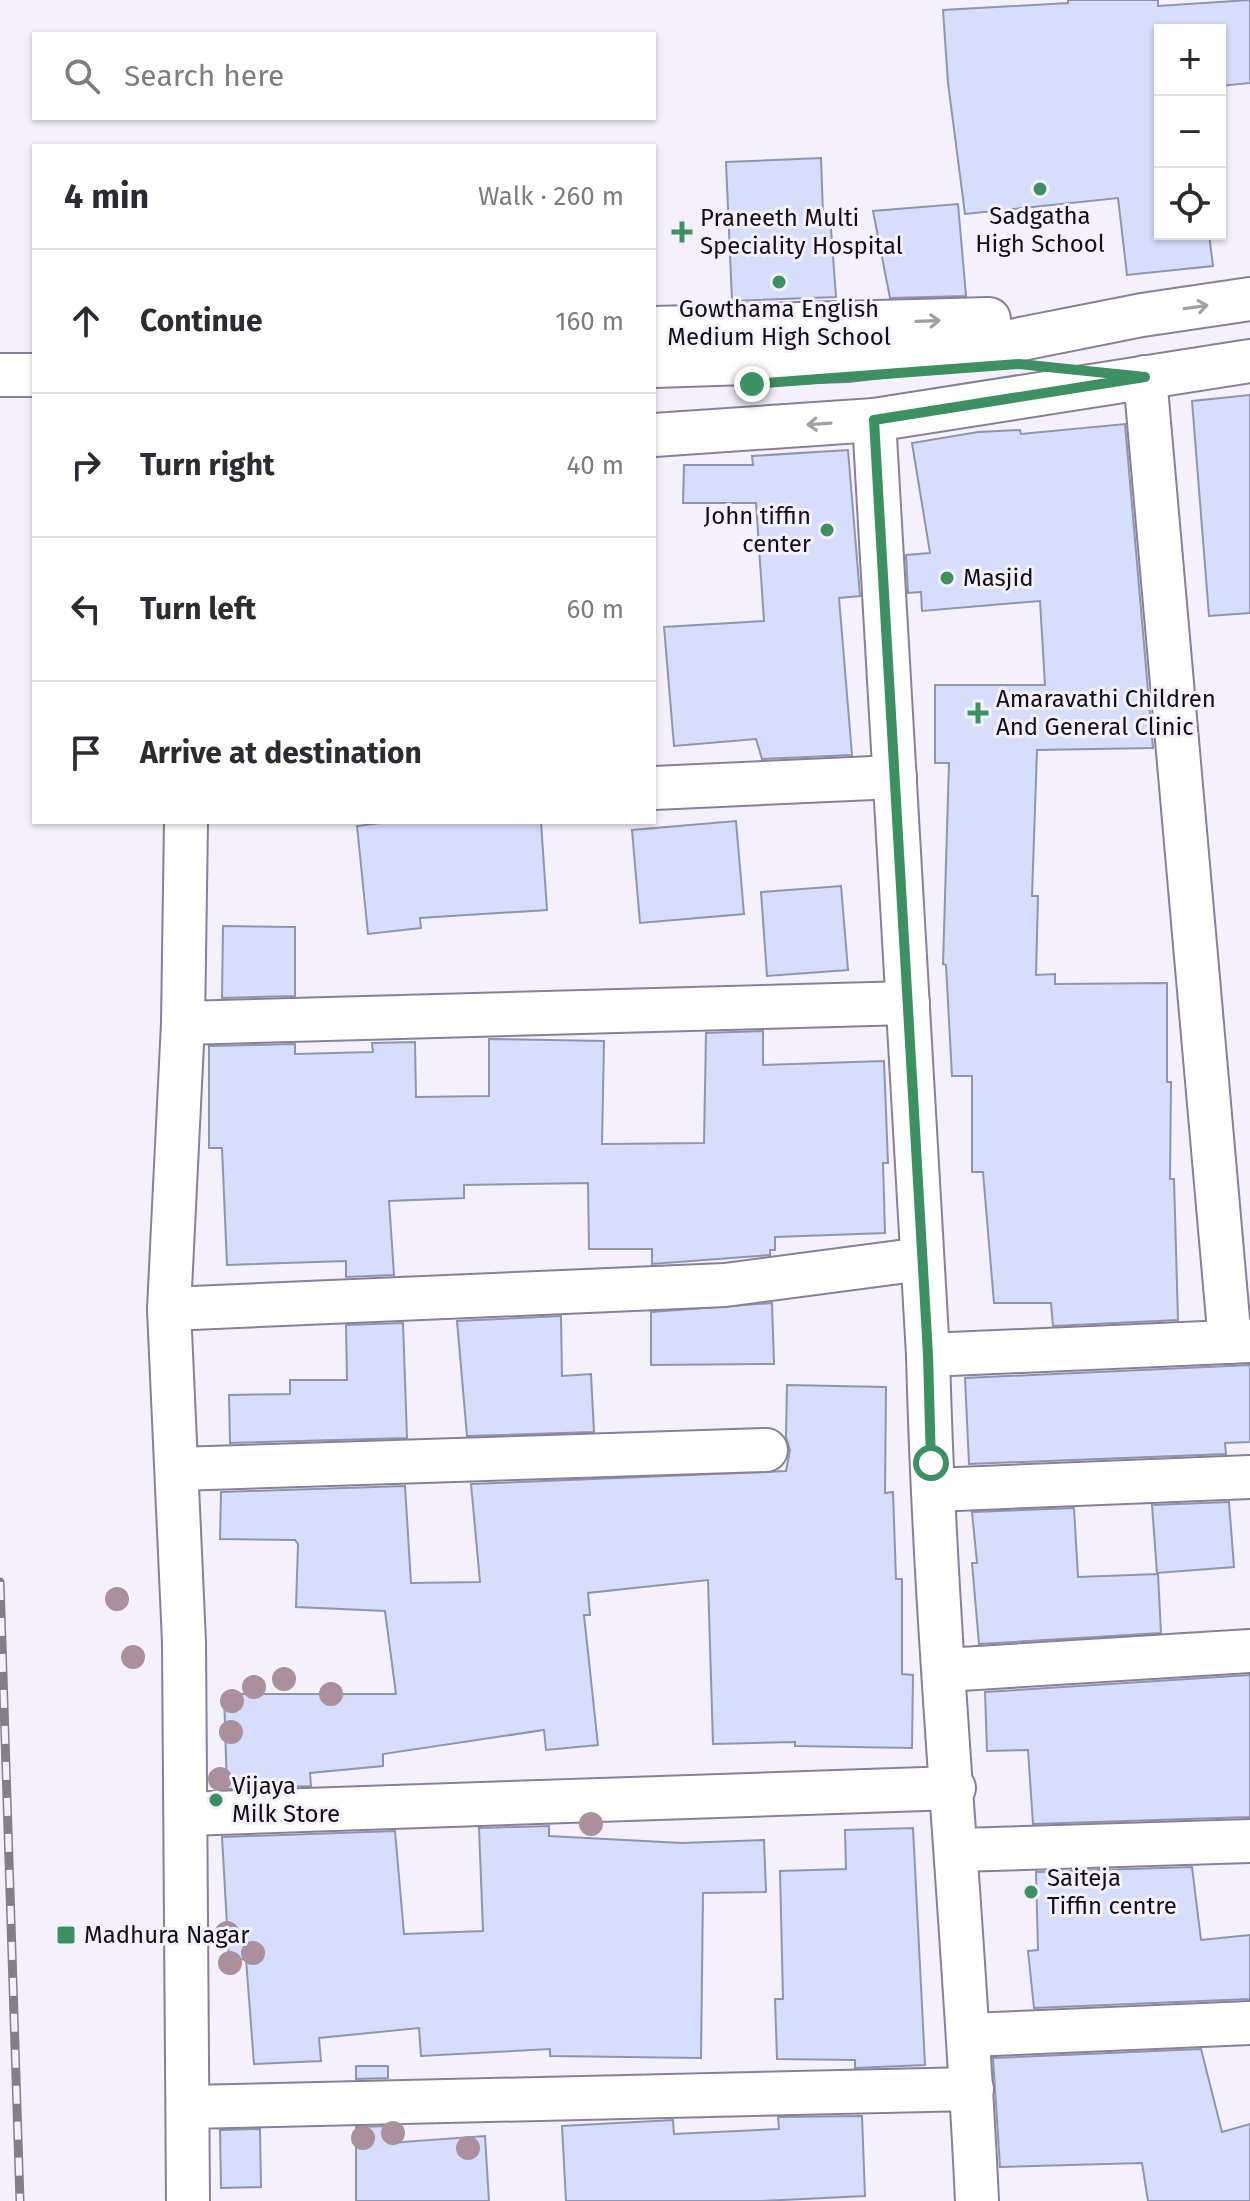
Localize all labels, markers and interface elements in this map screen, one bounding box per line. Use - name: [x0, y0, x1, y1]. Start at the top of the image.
- map controls: [1154, 24, 1226, 240]
- button: +: [1154, 24, 1226, 96]
- search box: [32, 32, 656, 120]
- icon: search: [60, 54, 104, 98]
- text: Search here: [124, 58, 284, 94]
- button: −: [1154, 96, 1226, 168]
- button: locate: [1154, 168, 1226, 240]
- text: 4 min: [64, 176, 149, 217]
- marker: Sadgatha High School: [1031, 180, 1049, 198]
- text: Walk · 260 m: [478, 181, 624, 212]
- place label: Sadgatha High School: [975, 202, 1105, 258]
- place label: Praneeth Multi Speciality Hospital: [700, 204, 903, 260]
- marker: Praneeth Multi Speciality Hospital: [671, 221, 693, 243]
- marker: Gowthama English Medium High School: [770, 273, 788, 291]
- place label: Gowthama English Medium High School: [667, 295, 891, 351]
- icon: ahead: [64, 299, 108, 343]
- one-way arrow: [1183, 299, 1208, 314]
- text: Continue: [140, 303, 263, 339]
- text: 160 m: [555, 306, 624, 337]
- one-way arrow: [914, 313, 941, 329]
- route end: [734, 366, 770, 402]
- one-way arrow: [806, 417, 833, 432]
- icon: right: [64, 443, 108, 487]
- text: Turn right: [140, 447, 275, 483]
- text: 40 m: [566, 450, 624, 481]
- place label: John tiffin center: [704, 502, 812, 558]
- marker: John tiffin center: [818, 521, 836, 539]
- place label: Masjid: [963, 564, 1034, 592]
- marker: Masjid: [938, 569, 956, 587]
- icon: left: [64, 587, 108, 631]
- text: Turn left: [140, 591, 256, 627]
- text: 60 m: [566, 594, 624, 625]
- place label: Amaravathi Children And General Clinic: [996, 685, 1216, 741]
- marker: Amaravathi Children And General Clinic: [967, 702, 989, 724]
- icon: arrive: [64, 731, 108, 775]
- text: Arrive at destination: [140, 735, 422, 771]
- route start: [913, 1445, 949, 1481]
- place label: Vijaya Milk Store: [232, 1772, 340, 1828]
- marker: Vijaya Milk Store: [207, 1791, 225, 1809]
- place label: Saiteja Tiffin centre: [1047, 1864, 1177, 1920]
- marker: Saiteja Tiffin centre: [1022, 1883, 1040, 1901]
- place label: Madhura Nagar: [84, 1921, 250, 1949]
- marker: Madhura Nagar: [55, 1924, 77, 1946]

